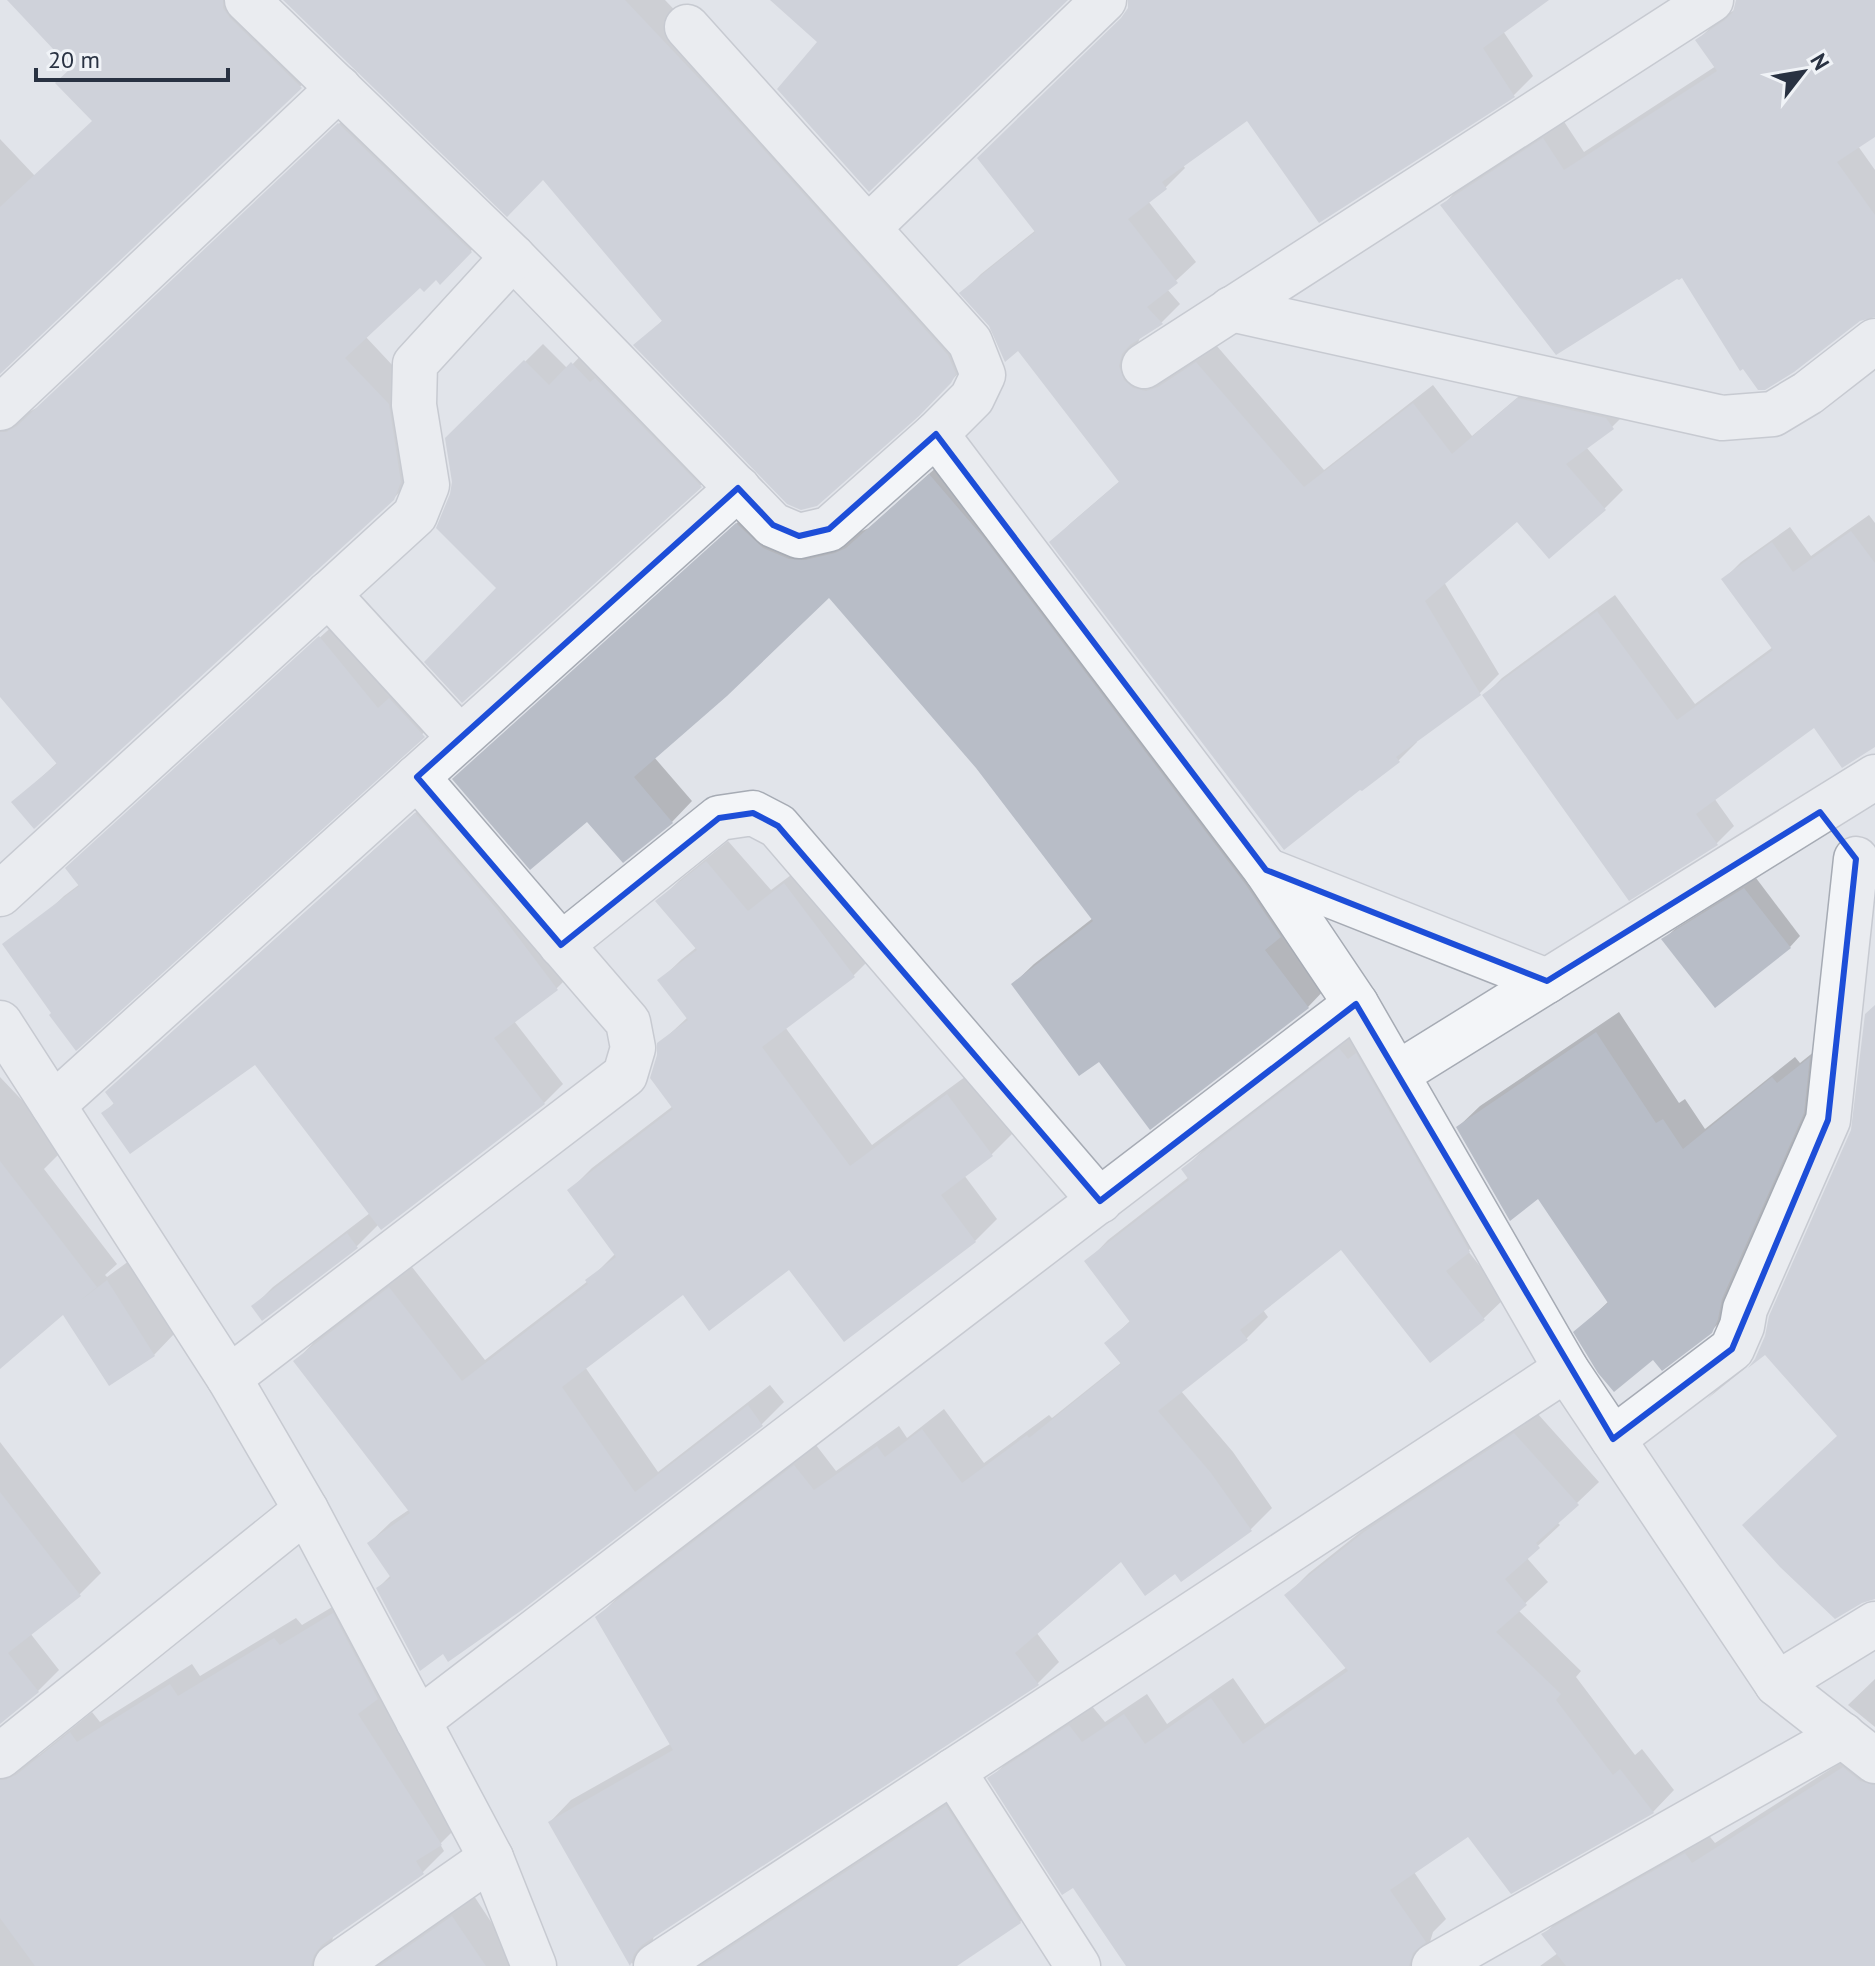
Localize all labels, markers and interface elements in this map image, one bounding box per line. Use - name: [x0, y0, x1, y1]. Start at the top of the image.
- scale bar: [36, 32, 228, 82]
- north arrow: [1763, 32, 1843, 112]
- text: 20 m: [48, 44, 100, 75]
- text: N: [1804, 48, 1836, 75]

